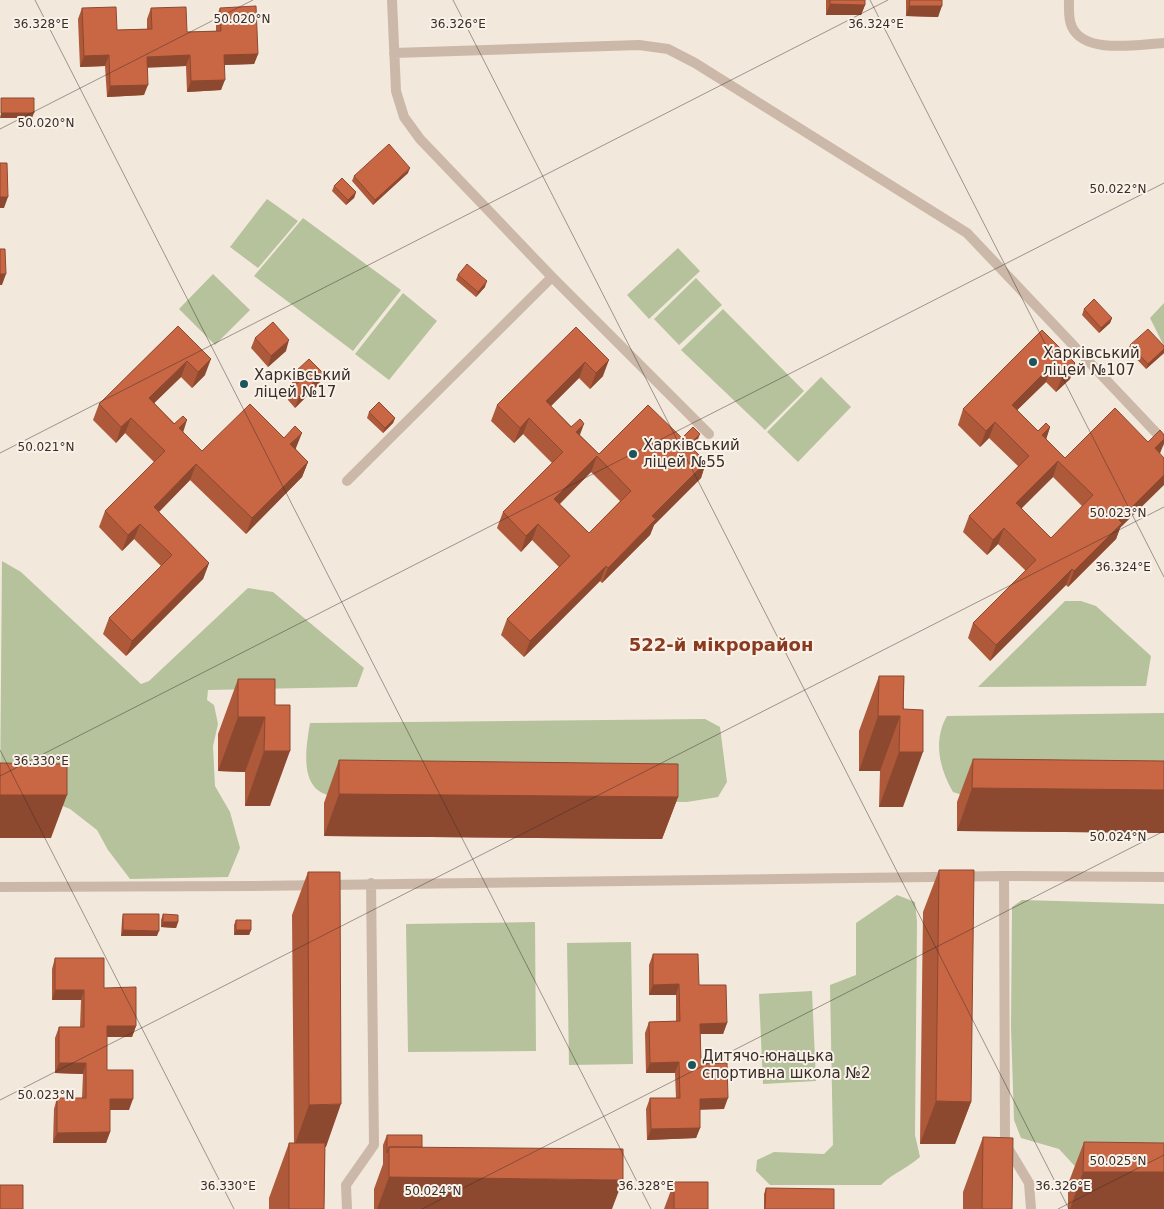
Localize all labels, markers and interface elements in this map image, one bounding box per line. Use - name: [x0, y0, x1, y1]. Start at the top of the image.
- text: 50.020°N: [214, 12, 270, 26]
- text: 36.328°E: [13, 17, 69, 31]
- text: 36.326°E: [430, 17, 486, 31]
- text: 36.324°E: [848, 17, 904, 31]
- text: 50.020°N: [18, 116, 74, 130]
- text: 50.022°N: [1090, 182, 1146, 196]
- place label: Харківський ліцей №107: [1043, 344, 1140, 379]
- marker: Харківський ліцей №107: [1027, 356, 1039, 368]
- place label: Харківський ліцей №17: [254, 366, 351, 401]
- marker: Харківський ліцей №17: [238, 378, 250, 390]
- place label: Харківський ліцей №55: [643, 436, 740, 471]
- text: 50.021°N: [18, 440, 74, 454]
- marker: Харківський ліцей №55: [627, 448, 639, 460]
- text: 50.023°N: [1090, 506, 1146, 520]
- text: 36.324°E: [1095, 560, 1151, 574]
- district label: 522-й мікрорайон: [629, 634, 813, 655]
- text: 36.330°E: [13, 754, 69, 768]
- text: 50.024°N: [1090, 830, 1146, 844]
- place label: Дитячо-юнацька спортивна школа №2: [702, 1047, 871, 1082]
- marker: Дитячо-юнацька спортивна школа №2: [686, 1059, 698, 1071]
- text: 50.023°N: [18, 1088, 74, 1102]
- text: 50.025°N: [1090, 1154, 1146, 1168]
- text: 36.330°E: [200, 1179, 256, 1193]
- text: 36.328°E: [618, 1179, 674, 1193]
- text: 36.326°E: [1035, 1179, 1091, 1193]
- text: 50.024°N: [405, 1184, 461, 1198]

